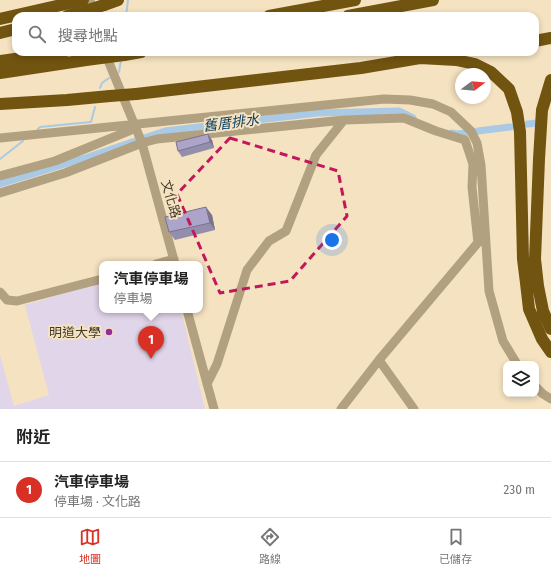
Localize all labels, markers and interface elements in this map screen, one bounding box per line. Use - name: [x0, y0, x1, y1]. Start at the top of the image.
- search box: [12, 12, 539, 56]
- icon: search: [26, 23, 48, 45]
- text: 搜尋地點: [58, 27, 118, 45]
- north arrow: [455, 68, 491, 104]
- water label: 舊厝排水: [202, 111, 261, 135]
- street label: 文化路: [158, 178, 184, 220]
- your location: [322, 230, 342, 250]
- popup: [99, 261, 203, 313]
- text: 汽車停車場: [113, 270, 189, 288]
- text: 停車場: [113, 291, 153, 306]
- place label: 明道大學: [49, 325, 101, 340]
- pin: 1: [138, 326, 164, 359]
- marker: 明道大學: [104, 327, 114, 337]
- map controls: [503, 361, 539, 397]
- button: layers: [503, 361, 539, 397]
- text: 附近: [16, 427, 50, 448]
- text: 汽車停車場: [54, 473, 129, 491]
- text: 1: [26, 482, 32, 497]
- text: 230 m: [504, 482, 535, 497]
- text: 停車場 · 文化路: [54, 494, 141, 509]
- tab: 地圖: [79, 526, 101, 566]
- tab: 路線: [259, 526, 281, 566]
- tab: 已儲存: [439, 526, 472, 566]

